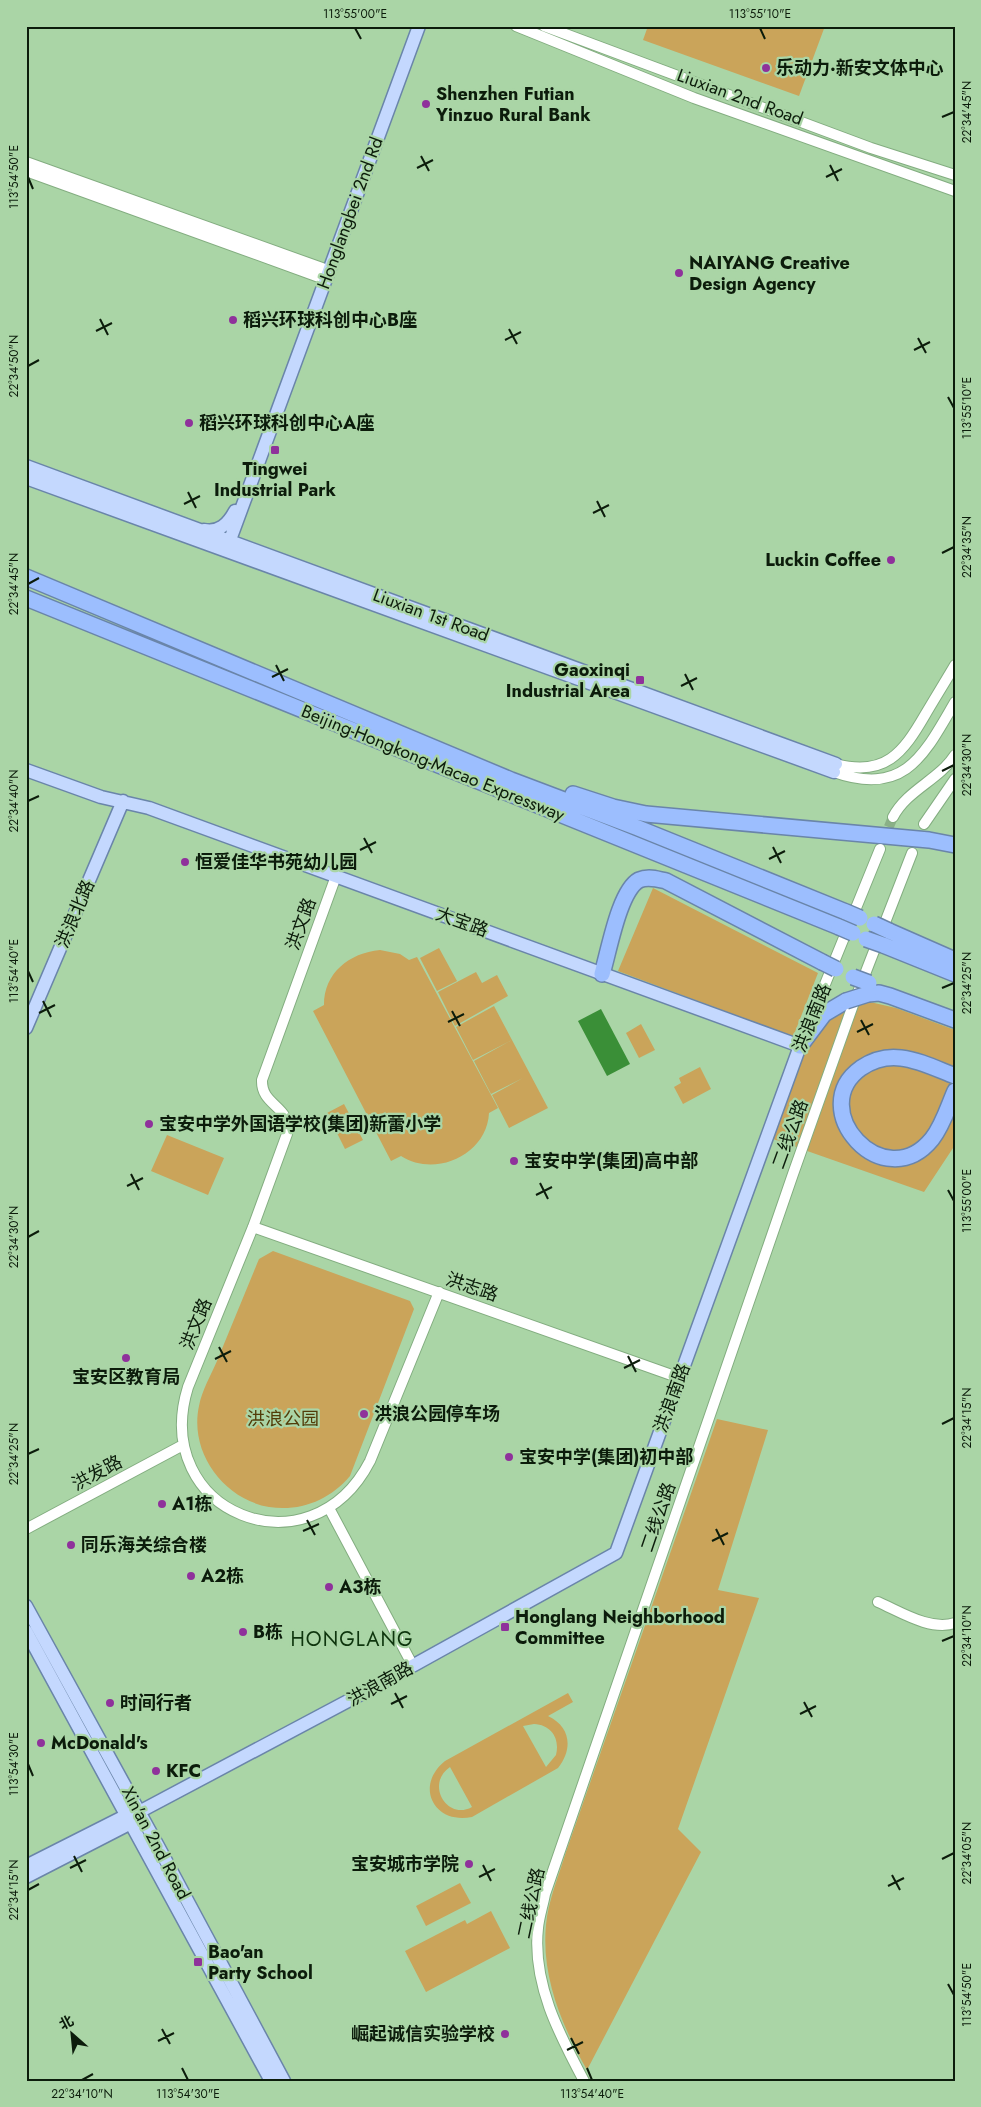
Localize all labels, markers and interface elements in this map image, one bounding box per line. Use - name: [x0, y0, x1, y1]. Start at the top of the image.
- text: 113°55'00"E: [323, 5, 387, 23]
- text: 113°55'10"E: [729, 5, 791, 23]
- place label: 乐动力·新安文体中心: [776, 55, 944, 81]
- street label: Liuxian 2nd Road: [673, 62, 807, 132]
- marker: 乐动力·新安文体中心: [760, 62, 772, 74]
- place label: Shenzhen Futian Yinzuo Rural Bank: [435, 81, 591, 128]
- text: 22°34'45"N: [958, 81, 976, 143]
- marker: Shenzhen Futian Yinzuo Rural Bank: [420, 98, 432, 110]
- street label: Honglangbei 2nd Rd: [310, 133, 390, 293]
- text: 113°54'50"E: [5, 145, 23, 209]
- place label: NAIYANG Creative Design Agency: [689, 250, 850, 297]
- marker: NAIYANG Creative Design Agency: [673, 267, 685, 279]
- place label: 稻兴环球科创中心B座: [243, 307, 417, 333]
- marker: 稻兴环球科创中心B座: [227, 314, 239, 326]
- text: 22°34'50"N: [5, 335, 23, 397]
- text: 113°55'10"E: [958, 377, 976, 439]
- place label: 稻兴环球科创中心A座: [199, 410, 374, 436]
- marker: 稻兴环球科创中心A座: [183, 417, 195, 429]
- marker: Tingwei Industrial Park: [269, 444, 281, 456]
- place label: Tingwei Industrial Park: [214, 456, 337, 503]
- text: 22°34'35"N: [958, 516, 976, 578]
- place label: Luckin Coffee: [765, 547, 881, 573]
- text: 22°34'45"N: [5, 553, 23, 615]
- marker: Luckin Coffee: [885, 554, 897, 566]
- street label: Liuxian 1st Road: [369, 582, 493, 648]
- place label: Gaoxinqi Industrial Area: [506, 657, 630, 704]
- marker: Gaoxinqi Industrial Area: [634, 674, 646, 686]
- street label: Beijing-Hongkong-Macao Expressway: [297, 698, 569, 828]
- text: 22°34'30"N: [958, 734, 976, 796]
- text: 22°34'40"N: [5, 769, 23, 833]
- place label: 恒爱佳华书苑幼儿园: [195, 849, 357, 875]
- marker: 恒爱佳华书苑幼儿园: [179, 856, 191, 868]
- street label: 洪浪北路: [49, 876, 101, 952]
- street label: 洪文路: [280, 894, 322, 954]
- street label: 大宝路: [432, 901, 492, 943]
- text: 113°54'40"E: [5, 939, 23, 1003]
- text: 22°34'25"N: [958, 952, 976, 1014]
- street label: 洪浪南路: [786, 980, 838, 1056]
- street label: 二线公路: [765, 1096, 815, 1172]
- place label: 宝安中学外国语学校(集团)新蕾小学: [159, 1111, 441, 1137]
- marker: 宝安中学外国语学校(集团)新蕾小学: [143, 1118, 155, 1130]
- place label: 宝安中学(集团)高中部: [524, 1148, 698, 1174]
- marker: 宝安中学(集团)高中部: [508, 1155, 520, 1167]
- text: 113°55'00"E: [958, 1169, 976, 1233]
- text: 22°34'30"N: [5, 1206, 23, 1268]
- street label: 洪志路: [442, 1266, 502, 1308]
- street label: 洪文路: [174, 1294, 218, 1354]
- marker: 宝安区教育局: [120, 1352, 132, 1364]
- street label: 洪浪南路: [647, 1360, 697, 1436]
- place label: 宝安区教育局: [72, 1364, 180, 1390]
- text: 22°34'15"N: [958, 1387, 976, 1449]
- place label: 洪浪公园停车场: [374, 1401, 500, 1427]
- park label: 洪浪公园: [247, 1406, 319, 1432]
- marker: 洪浪公园停车场: [358, 1408, 370, 1420]
- text: 22°34'25"N: [5, 1423, 23, 1485]
- place label: 宝安中学(集团)初中部: [519, 1444, 693, 1470]
- street label: 洪发路: [67, 1449, 127, 1497]
- marker: 宝安中学(集团)初中部: [503, 1451, 515, 1463]
- street label: 二线公路: [634, 1479, 682, 1555]
- place label: A1栋: [171, 1491, 212, 1517]
- marker: A1栋: [156, 1498, 168, 1510]
- place label: 同乐海关综合楼: [81, 1532, 207, 1558]
- marker: 同乐海关综合楼: [65, 1539, 77, 1551]
- place label: A2栋: [200, 1563, 244, 1589]
- marker: A2栋: [185, 1570, 197, 1582]
- place label: A3栋: [338, 1574, 381, 1600]
- marker: A3栋: [323, 1581, 335, 1593]
- place label: Honglang Neighborhood Committee: [515, 1604, 725, 1651]
- text: 22°34'10"N: [958, 1605, 976, 1667]
- place label: B栋: [253, 1619, 283, 1645]
- marker: Honglang Neighborhood Committee: [499, 1621, 511, 1633]
- district label: HONGLANG: [291, 1625, 413, 1654]
- marker: B栋: [237, 1626, 249, 1638]
- street label: 洪浪南路: [342, 1655, 418, 1713]
- place label: 时间行者: [120, 1690, 192, 1716]
- marker: 时间行者: [104, 1697, 116, 1709]
- place label: McDonald's: [51, 1730, 148, 1756]
- text: 113°54'30"E: [5, 1732, 23, 1796]
- marker: McDonald's: [35, 1737, 47, 1749]
- place label: KFC: [166, 1758, 201, 1784]
- marker: KFC: [150, 1765, 162, 1777]
- street label: Xin'an 2nd Road: [115, 1782, 197, 1904]
- text: 22°34'05"N: [958, 1822, 976, 1884]
- place label: 宝安城市学院: [351, 1851, 459, 1877]
- marker: 宝安城市学院: [463, 1858, 475, 1870]
- text: 22°34'15"N: [5, 1859, 23, 1921]
- street label: 二线公路: [511, 1865, 551, 1941]
- place label: Bao'an Party School: [208, 1939, 313, 1986]
- marker: Bao'an Party School: [192, 1956, 204, 1968]
- text: 113°54'50"E: [958, 1963, 976, 2027]
- north arrow: [48, 2010, 98, 2060]
- text: 北: [55, 2010, 77, 2035]
- place label: 崛起诚信实验学校: [351, 2021, 495, 2047]
- marker: 崛起诚信实验学校: [499, 2028, 511, 2040]
- text: 22°34'10"N: [51, 2085, 113, 2103]
- text: 113°54'30"E: [156, 2085, 220, 2103]
- text: 113°54'40"E: [560, 2085, 624, 2103]

